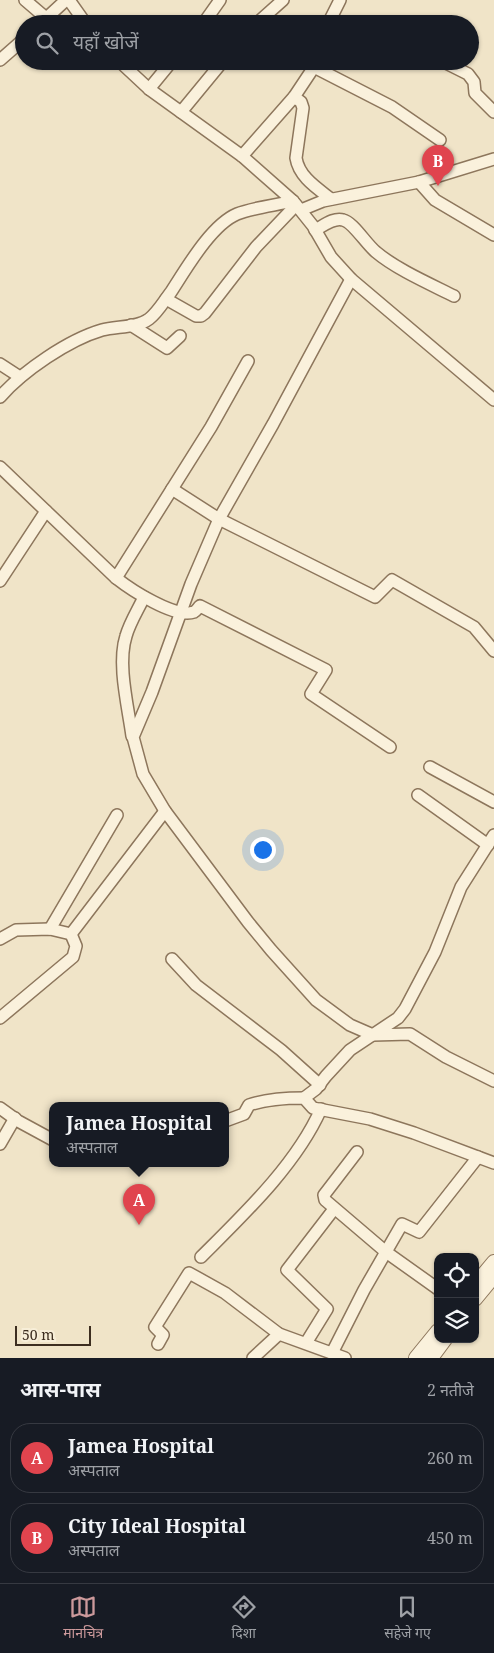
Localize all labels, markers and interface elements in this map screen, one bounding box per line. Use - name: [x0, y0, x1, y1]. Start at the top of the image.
- search box: [15, 15, 479, 70]
- icon: search: [33, 29, 61, 57]
- text: यहाँ खोजें: [73, 29, 139, 55]
- pin: B: [422, 145, 454, 186]
- your location: [250, 837, 276, 863]
- popup: [49, 1102, 229, 1167]
- text: Jamea Hospital: [66, 1110, 212, 1136]
- text: अस्पताल: [66, 1136, 118, 1158]
- pin: A: [123, 1184, 155, 1225]
- map controls: [434, 1253, 479, 1343]
- button: locate: [434, 1253, 479, 1298]
- button: layers: [434, 1298, 479, 1343]
- scale bar: [15, 1323, 91, 1346]
- text: 50 m: [22, 1325, 55, 1344]
- text: आस-पास: [20, 1375, 101, 1403]
- text: 2 नतीजे: [427, 1379, 474, 1401]
- text: Jamea Hospital: [68, 1433, 214, 1459]
- text: A: [31, 1447, 43, 1469]
- text: 260 m: [427, 1447, 473, 1469]
- text: अस्पताल: [68, 1459, 120, 1481]
- text: City Ideal Hospital: [68, 1513, 246, 1539]
- text: B: [32, 1527, 42, 1549]
- text: 450 m: [427, 1527, 473, 1549]
- text: अस्पताल: [68, 1539, 120, 1561]
- tab: मानचित्र: [63, 1593, 103, 1644]
- tab: दिशा: [230, 1593, 258, 1644]
- tab: सहेजे गए: [384, 1593, 431, 1644]

